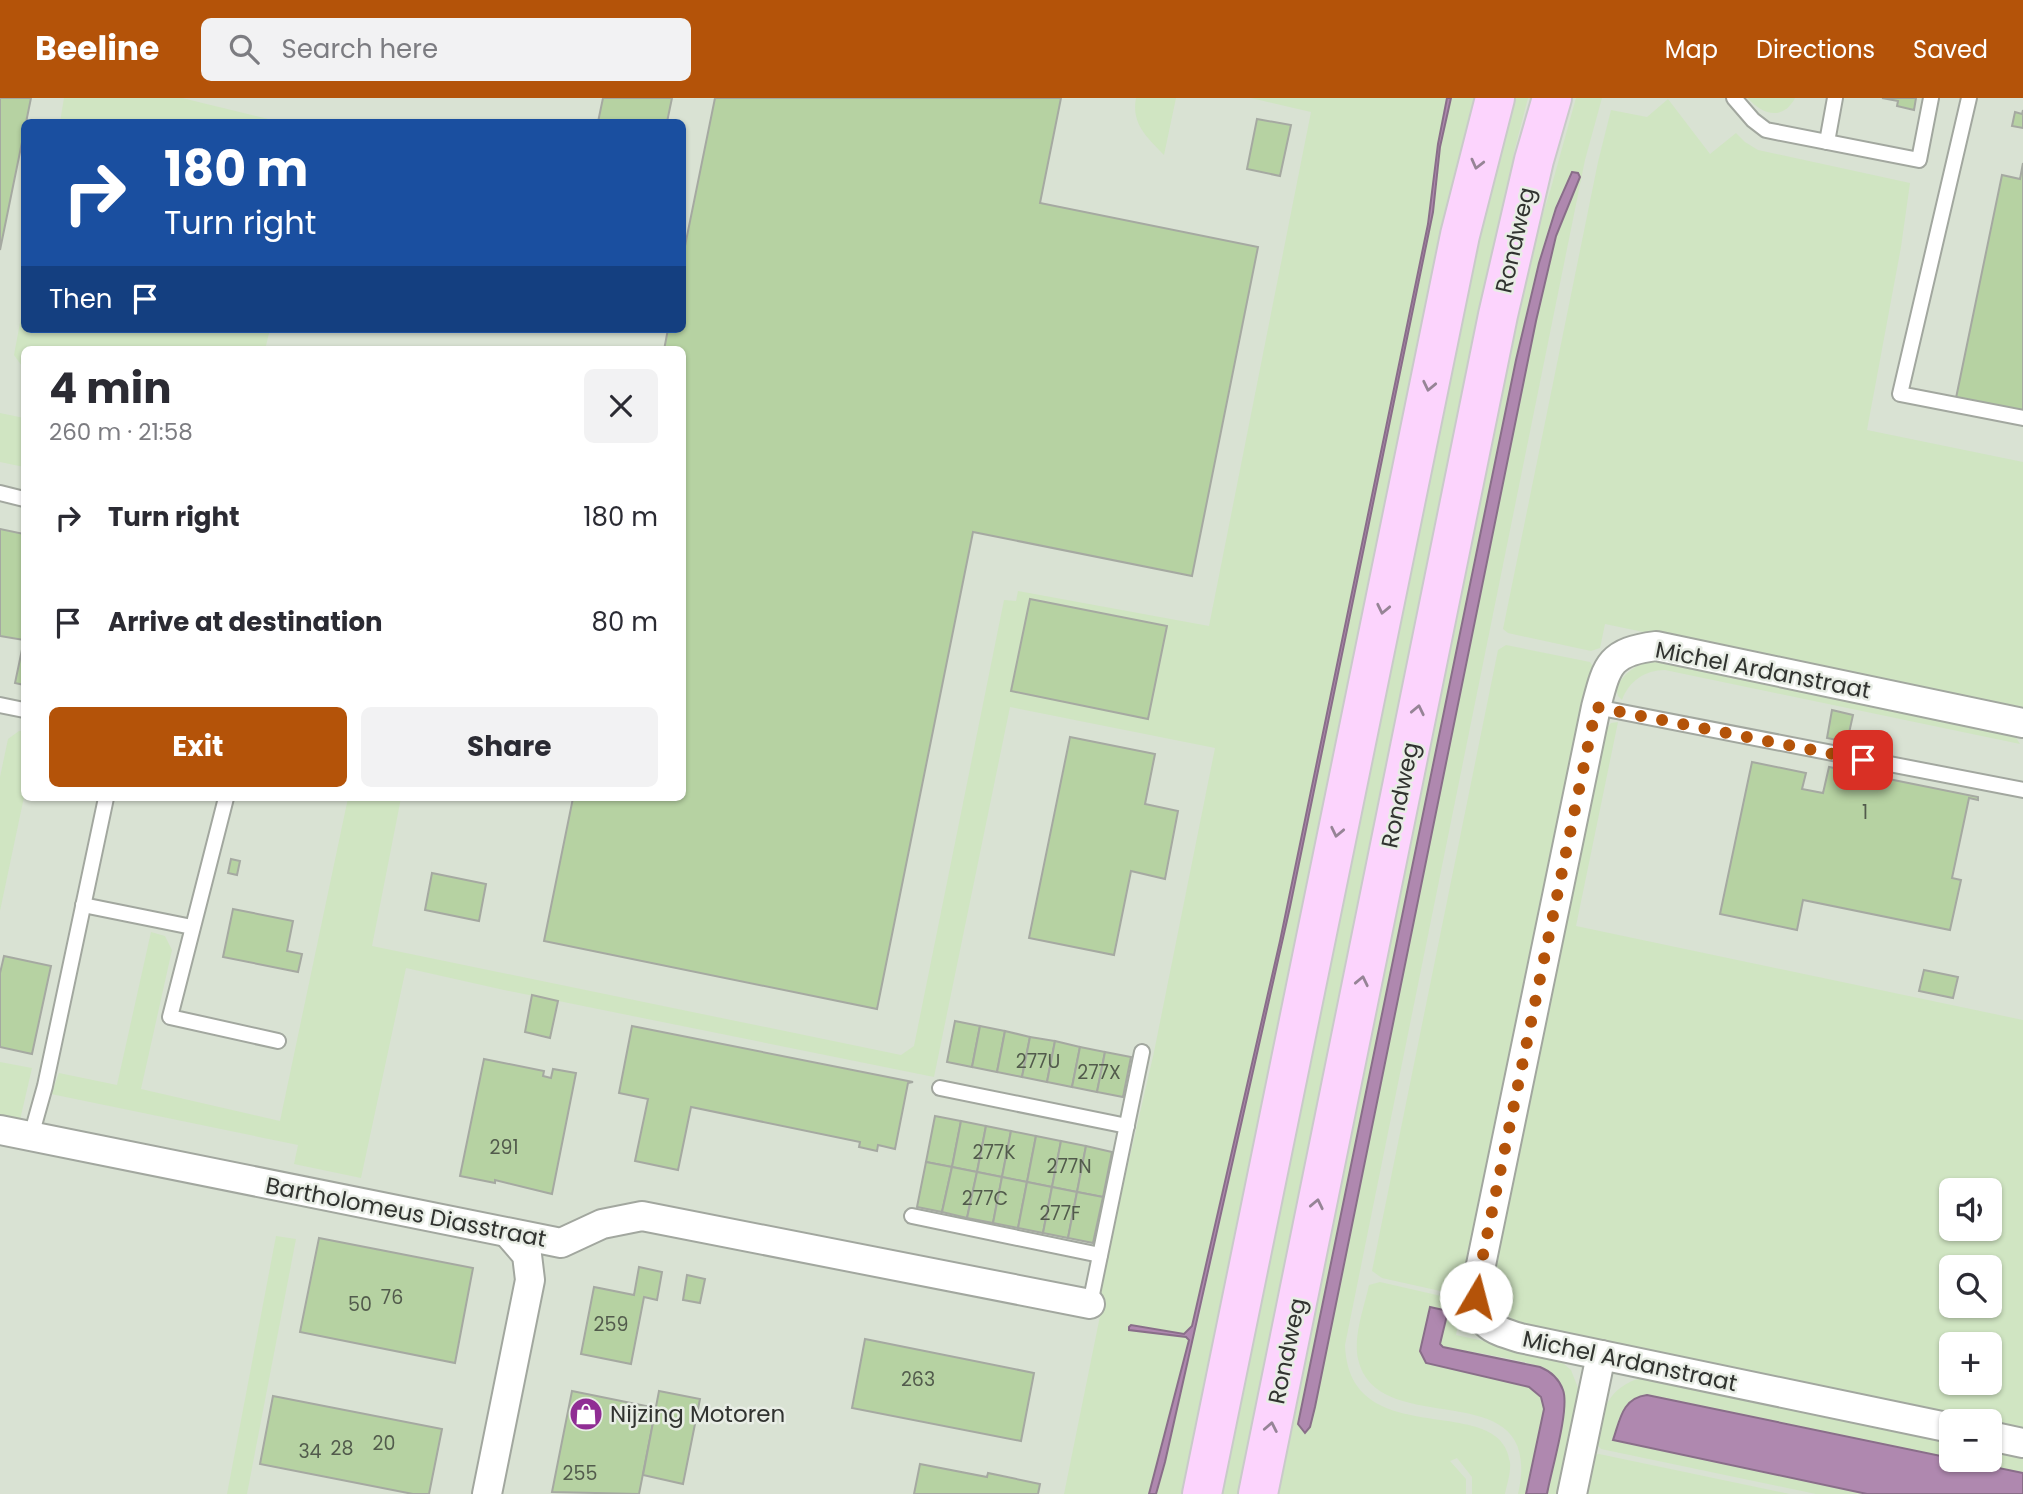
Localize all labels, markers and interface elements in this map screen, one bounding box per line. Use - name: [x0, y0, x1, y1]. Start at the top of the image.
- search box: [201, 18, 691, 81]
- text: Beeline: [35, 25, 159, 72]
- icon: search: [225, 30, 263, 68]
- text: Search here: [281, 31, 438, 67]
- text: Map: [1665, 33, 1718, 66]
- text: Directions: [1756, 33, 1875, 66]
- text: Saved: [1913, 33, 1988, 66]
- text: 180 m: [164, 135, 308, 203]
- icon: right: [49, 147, 140, 238]
- one-way arrow: [1471, 158, 1485, 170]
- street label: Rondweg: [1487, 184, 1543, 296]
- text: Turn right: [164, 200, 316, 245]
- icon: arrive: [126, 280, 164, 318]
- text: Then: [49, 281, 112, 317]
- text: 4 min: [49, 359, 172, 418]
- button: close: [584, 369, 658, 443]
- one-way arrow: [1422, 380, 1437, 392]
- text: 260 m · 21:58: [49, 416, 193, 448]
- icon: right: [49, 499, 87, 537]
- text: Turn right: [108, 499, 240, 535]
- text: 180 m: [583, 499, 658, 535]
- one-way arrow: [1376, 603, 1391, 615]
- icon: arrive: [49, 604, 87, 642]
- text: Arrive at destination: [108, 604, 383, 640]
- text: 80 m: [592, 604, 658, 640]
- street label: Michel Ardanstraat: [1653, 633, 1873, 707]
- one-way arrow: [1409, 704, 1424, 716]
- button: Exit: [49, 707, 347, 787]
- button: Share: [361, 707, 658, 787]
- pin: [1833, 730, 1893, 790]
- street label: Rondweg: [1373, 739, 1427, 851]
- icon: arrive: [1844, 741, 1882, 779]
- house number: 1: [1862, 799, 1868, 826]
- one-way arrow: [1331, 826, 1346, 838]
- one-way arrow: [1354, 975, 1369, 987]
- house number: 277U: [1016, 1048, 1060, 1075]
- house number: 277X: [1077, 1059, 1121, 1086]
- house number: 291: [490, 1134, 518, 1161]
- house number: 277K: [972, 1139, 1016, 1166]
- house number: 277N: [1046, 1153, 1092, 1180]
- street label: Bartholomeus Diasstraat: [263, 1169, 549, 1255]
- map controls: [1939, 1178, 2002, 1472]
- button: sound: [1939, 1178, 2002, 1241]
- house number: 277C: [962, 1185, 1008, 1212]
- one-way arrow: [1308, 1198, 1323, 1210]
- house number: 277F: [1039, 1200, 1081, 1227]
- button: search: [1939, 1255, 2002, 1318]
- position arrow: [1439, 1260, 1513, 1334]
- house number: 76: [381, 1284, 403, 1311]
- house number: 50: [348, 1291, 372, 1318]
- street label: Rondweg: [1260, 1295, 1314, 1407]
- house number: 259: [594, 1311, 628, 1338]
- street label: Michel Ardanstraat: [1520, 1323, 1740, 1399]
- button: +: [1939, 1332, 2002, 1395]
- house number: 263: [901, 1366, 935, 1393]
- shop icon: Nijzing Motoren: [567, 1395, 605, 1433]
- place label: Nijzing Motoren: [610, 1398, 785, 1430]
- button: −: [1939, 1409, 2002, 1472]
- one-way arrow: [1263, 1421, 1278, 1433]
- house number: 20: [373, 1430, 395, 1457]
- house number: 28: [331, 1435, 353, 1462]
- house number: 34: [298, 1438, 322, 1465]
- house number: 255: [563, 1460, 597, 1487]

